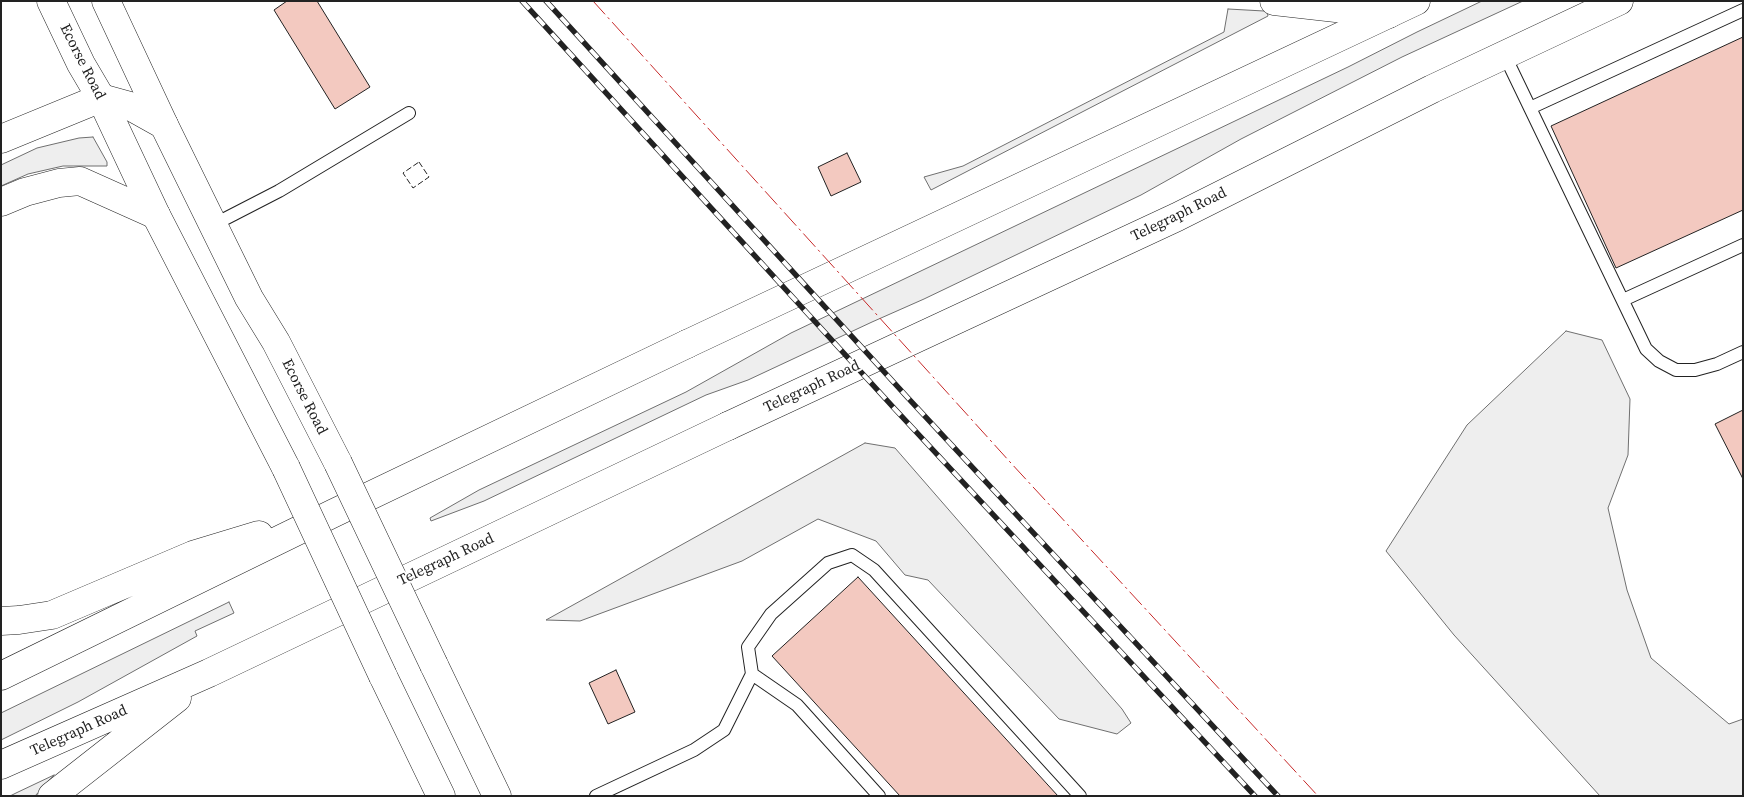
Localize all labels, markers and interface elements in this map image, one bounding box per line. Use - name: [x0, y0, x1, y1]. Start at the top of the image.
- street label: Ecorse Road: [55, 21, 109, 103]
- street label: Telegraph Road: [1128, 184, 1230, 246]
- street label: Ecorse Road: [277, 356, 331, 438]
- street label: Telegraph Road: [761, 357, 863, 417]
- street label: Telegraph Road: [395, 530, 497, 590]
- street label: Telegraph Road: [28, 702, 130, 760]

